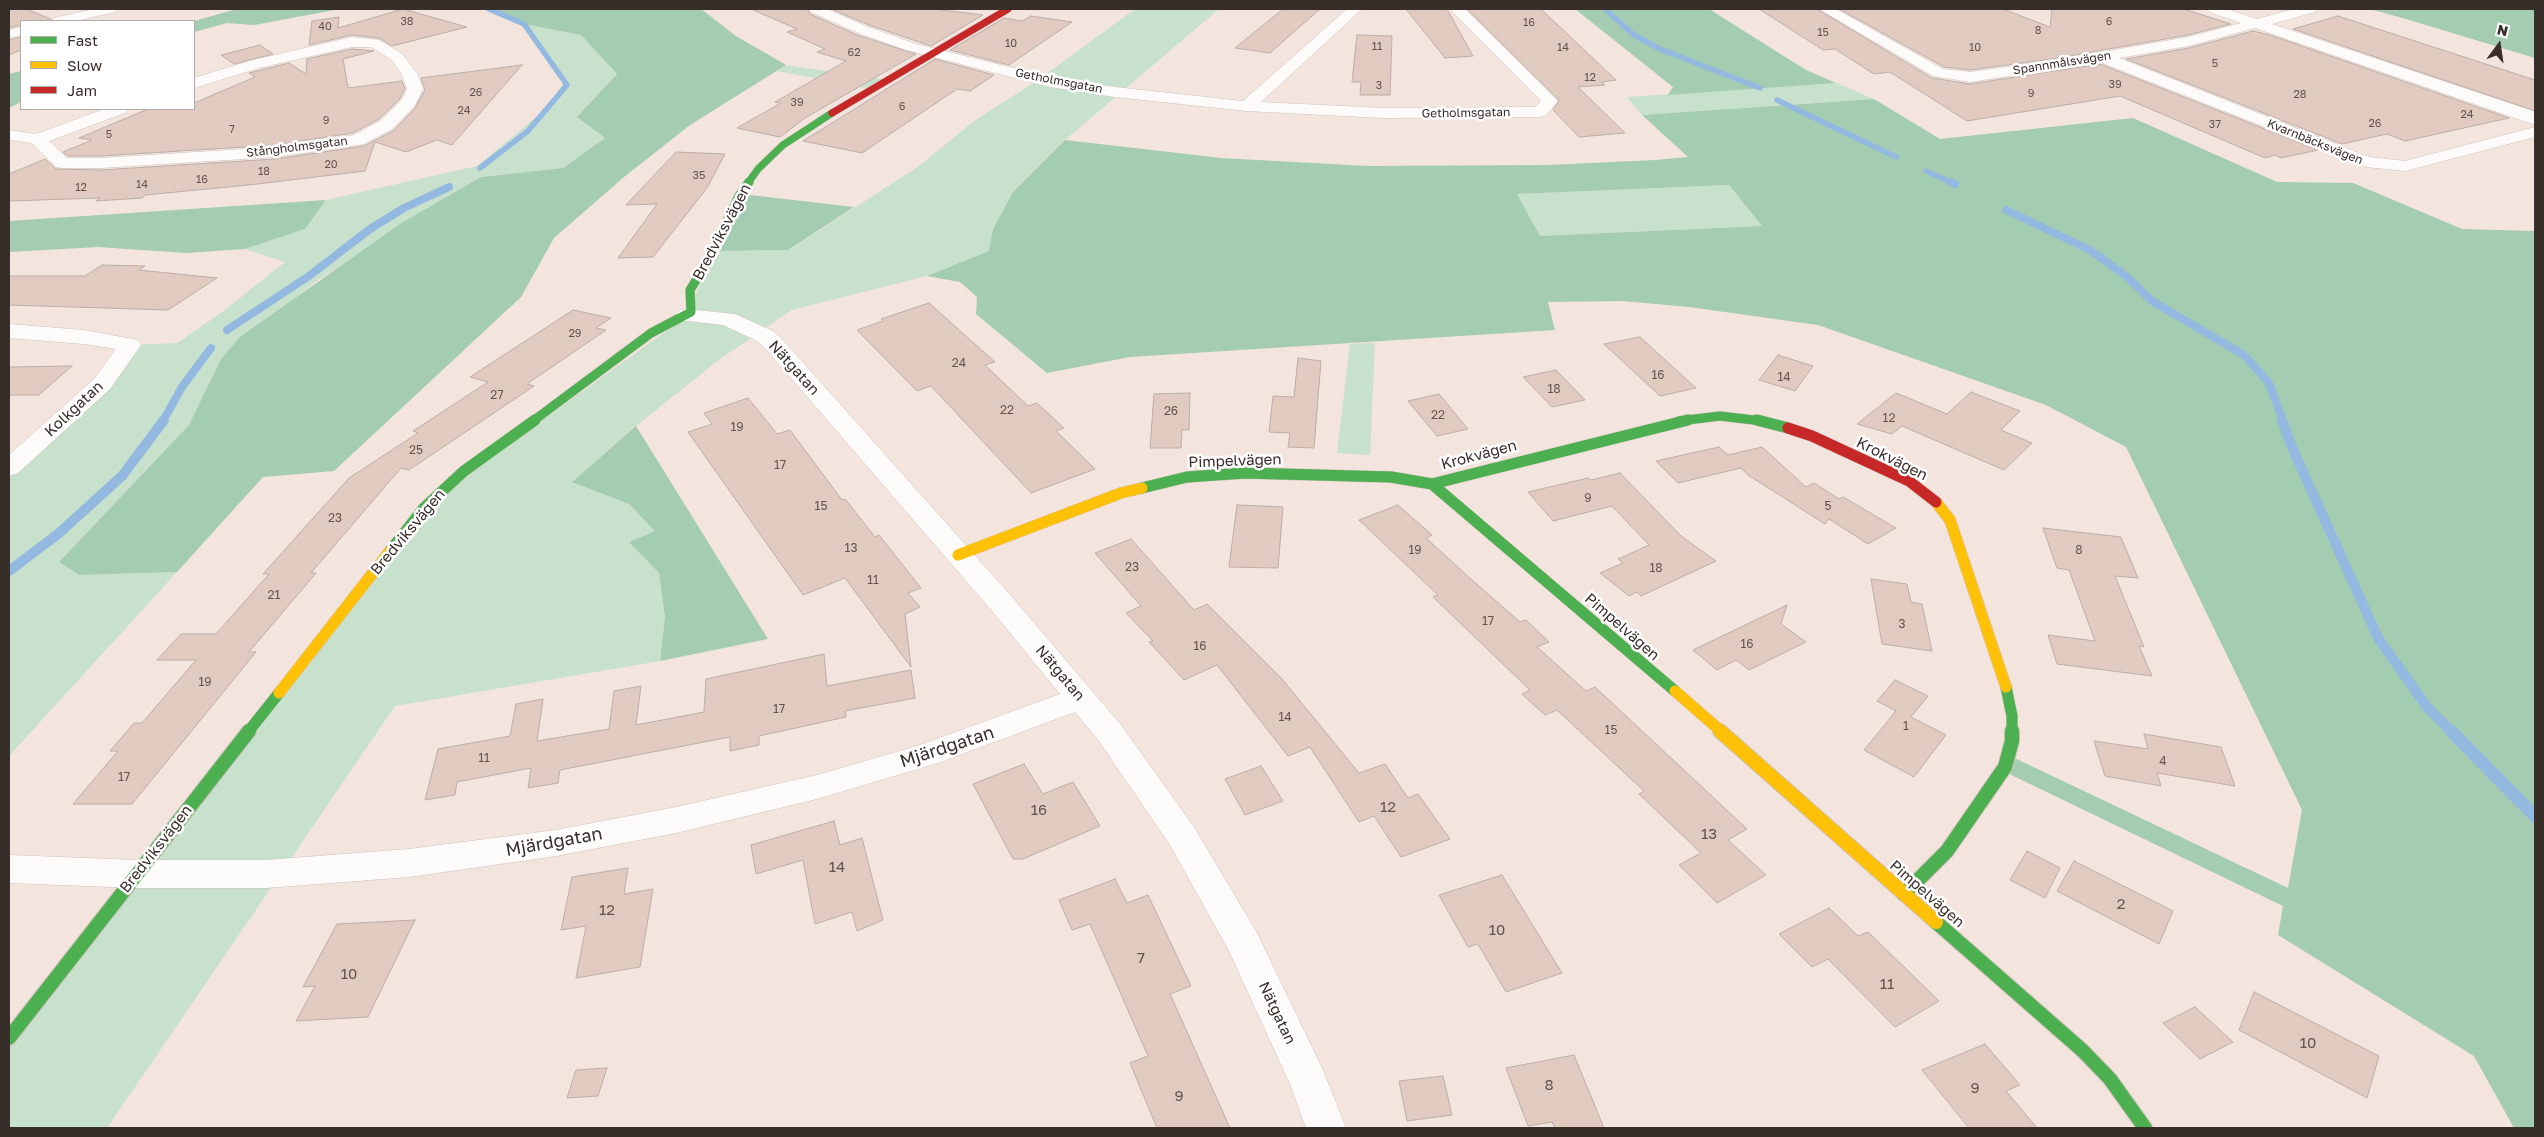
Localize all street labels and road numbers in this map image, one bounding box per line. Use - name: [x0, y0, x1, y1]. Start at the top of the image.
- street label: Spannmålsvägen: [2012, 48, 2112, 78]
- street label: Getholmsgatan: [1014, 65, 1104, 97]
- street label: Getholmsgatan: [1422, 105, 1510, 121]
- street label: Kvarnbäcksvägen: [2265, 116, 2365, 168]
- street label: Stångholmsgatan: [245, 134, 349, 160]
- street label: Bredviksvägen: [689, 181, 755, 283]
- street label: Nätgatan: [765, 337, 823, 399]
- street label: Kolkgatan: [41, 377, 107, 441]
- street label: Krokvägen: [1853, 433, 1931, 485]
- street label: Krokvägen: [1439, 436, 1519, 474]
- street label: Pimpelvägen: [1188, 450, 1282, 472]
- street label: Bredviksvägen: [367, 486, 449, 578]
- street label: Pimpelvägen: [1581, 590, 1663, 664]
- street label: Nätgatan: [1032, 642, 1088, 704]
- street label: Mjärdgatan: [897, 722, 997, 772]
- street label: Bredviksvägen: [116, 802, 196, 896]
- street label: Mjärdgatan: [504, 823, 604, 861]
- street label: Pimpelvägen: [1886, 857, 1968, 931]
- street label: Nätgatan: [1255, 979, 1299, 1047]

